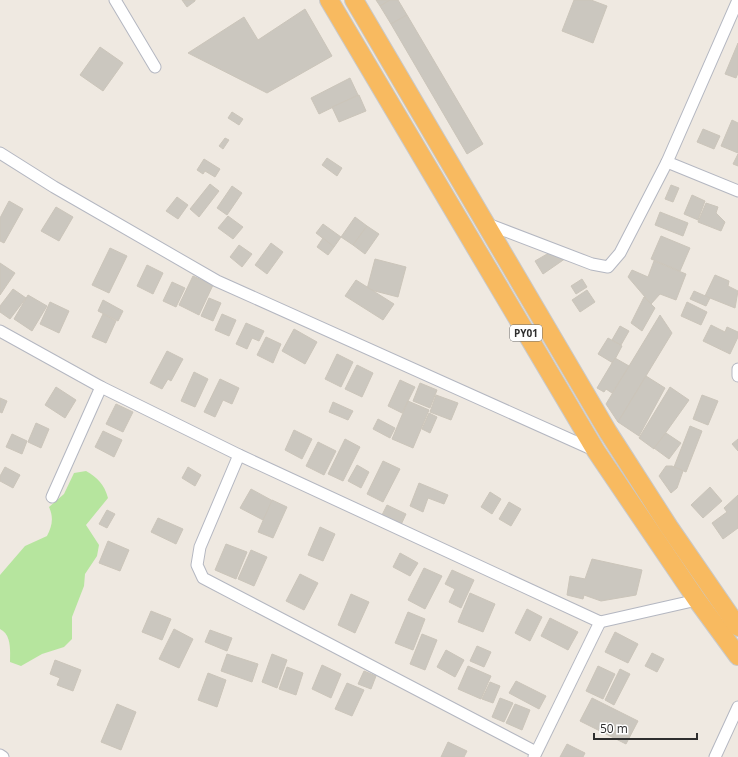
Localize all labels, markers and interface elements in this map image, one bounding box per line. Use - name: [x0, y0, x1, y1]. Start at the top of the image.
- road number: PY01: [510, 325, 542, 341]
- scale bar: [594, 715, 697, 741]
- text: 50 m: [600, 720, 628, 737]

